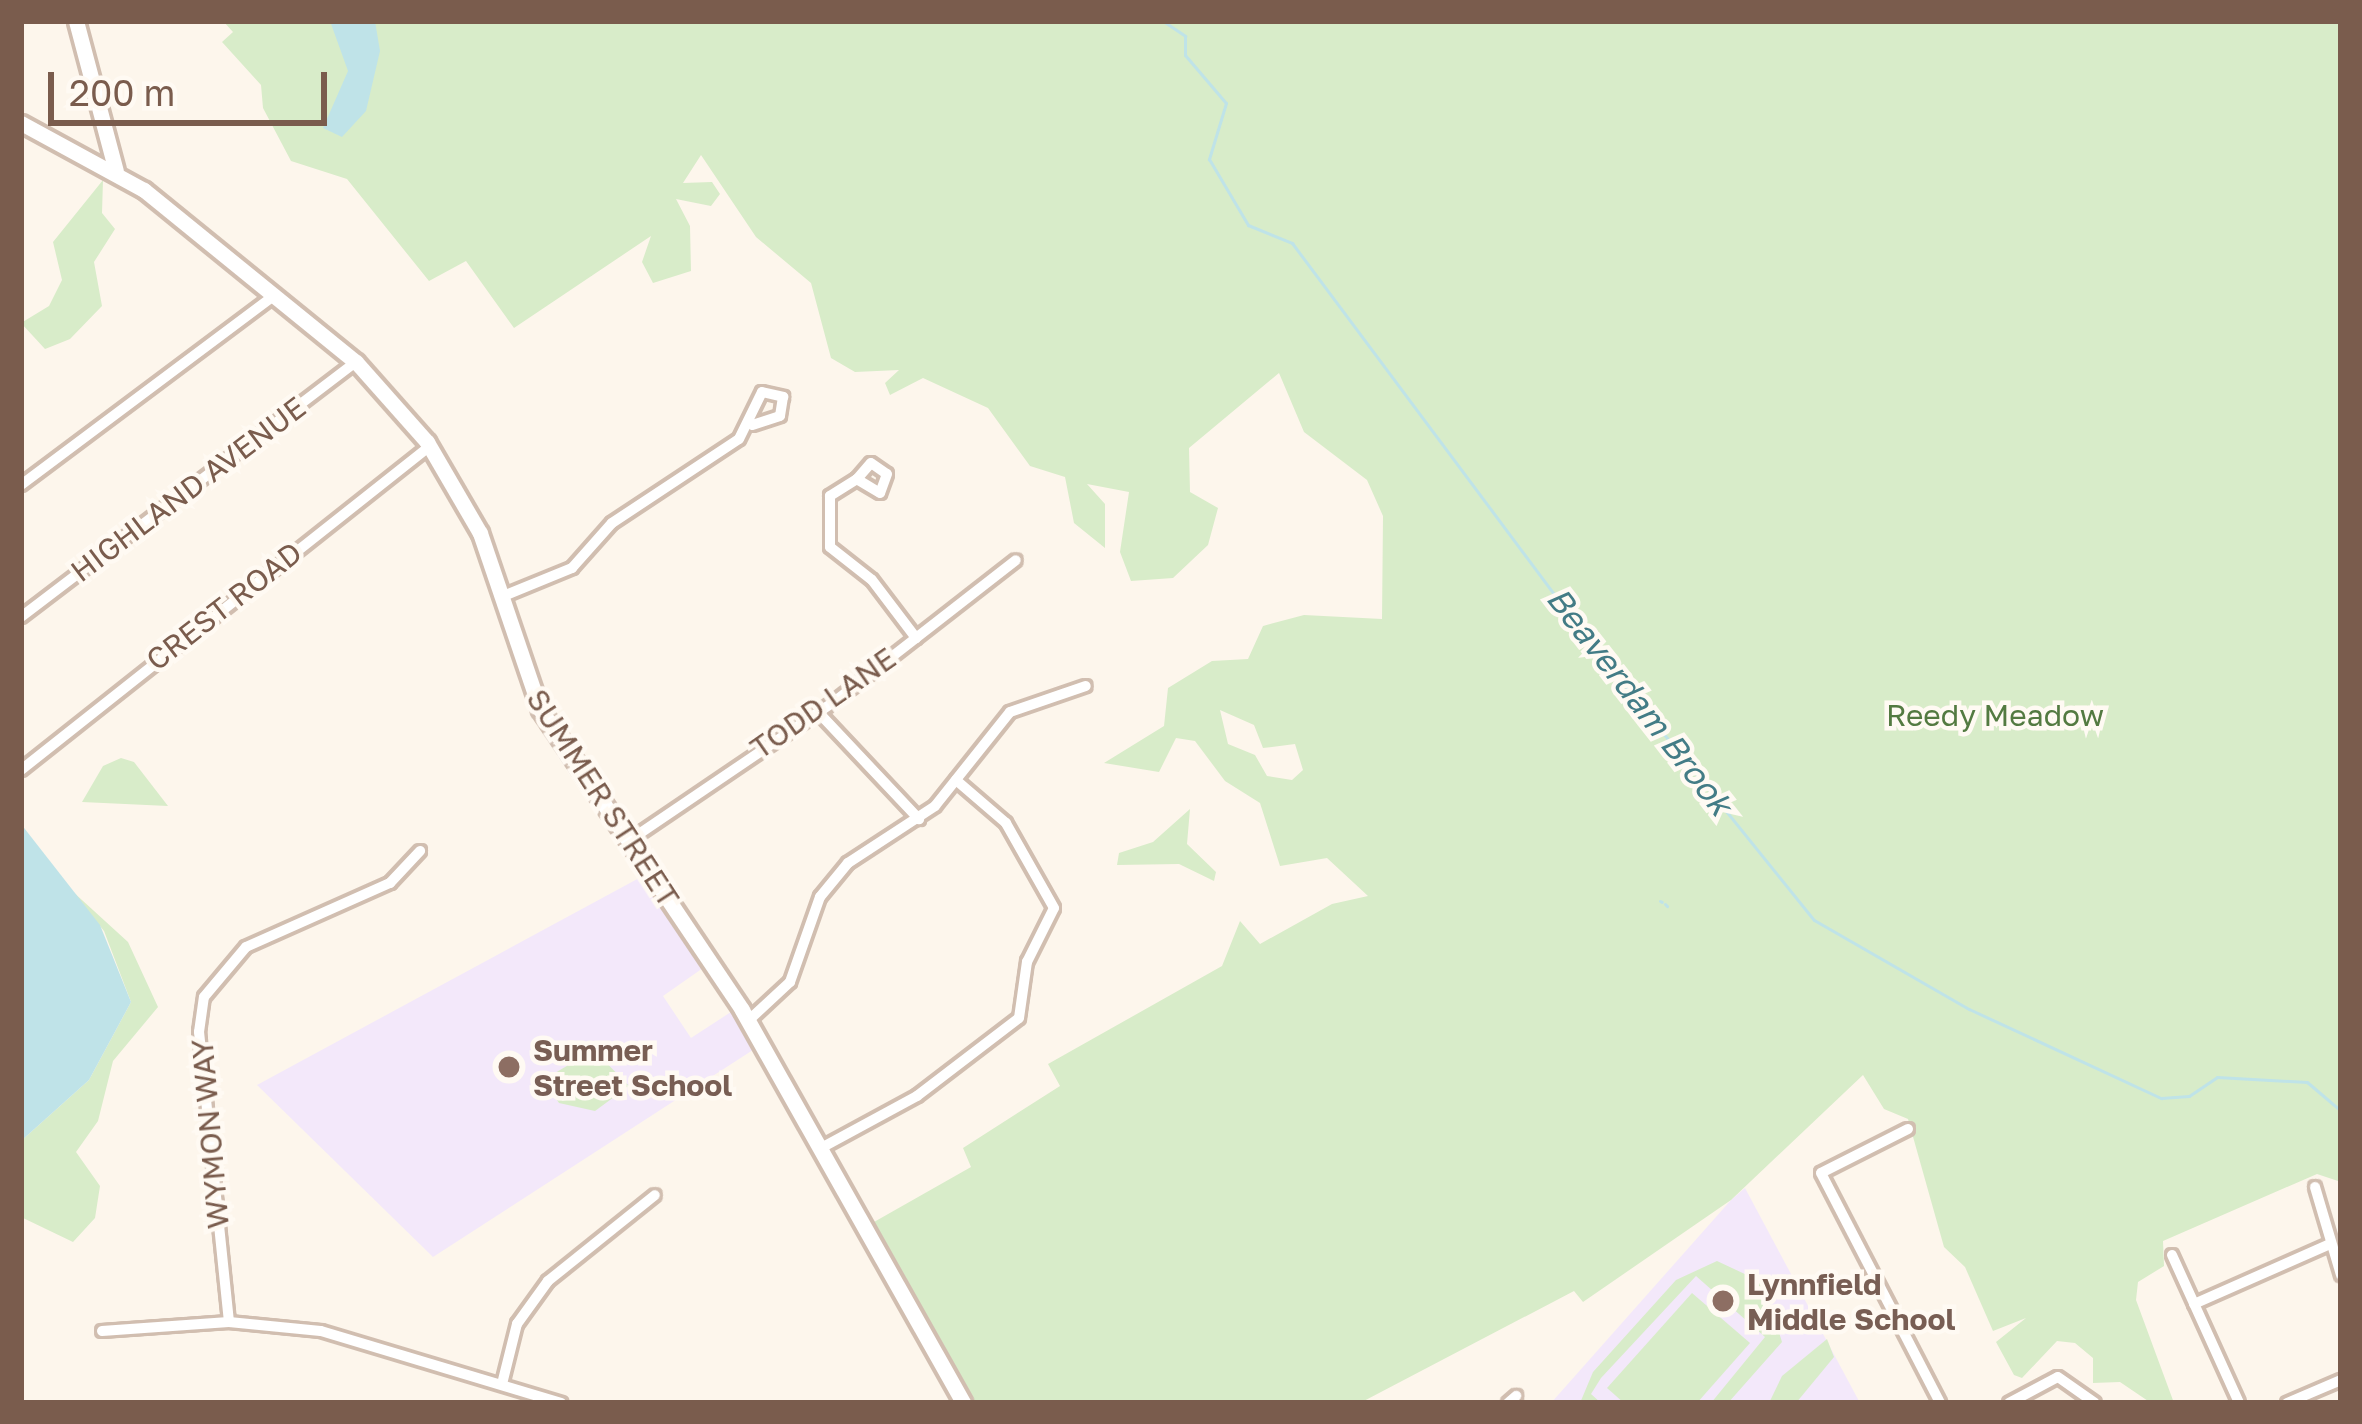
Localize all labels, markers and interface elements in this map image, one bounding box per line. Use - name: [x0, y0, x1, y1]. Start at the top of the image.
- scale bar: [54, 48, 333, 122]
- text: 200 m: [69, 71, 175, 114]
- street label: HIGHLAND AVENUE: [64, 389, 312, 589]
- street label: CREST ROAD: [139, 534, 309, 678]
- water label: Beaverdam Brook: [1539, 579, 1741, 823]
- street label: TODD LANE: [743, 640, 903, 766]
- street label: SUMMER STREET: [519, 682, 687, 914]
- park label: Reedy Meadow: [1886, 697, 2104, 733]
- place label: Summer Street School: [533, 1032, 732, 1102]
- street label: WYMON WAY: [184, 1038, 236, 1230]
- marker: Summer Street School: [496, 1054, 522, 1080]
- place label: Lynnfield Middle School: [1747, 1266, 1955, 1336]
- marker: Lynnfield Middle School: [1710, 1288, 1736, 1314]

